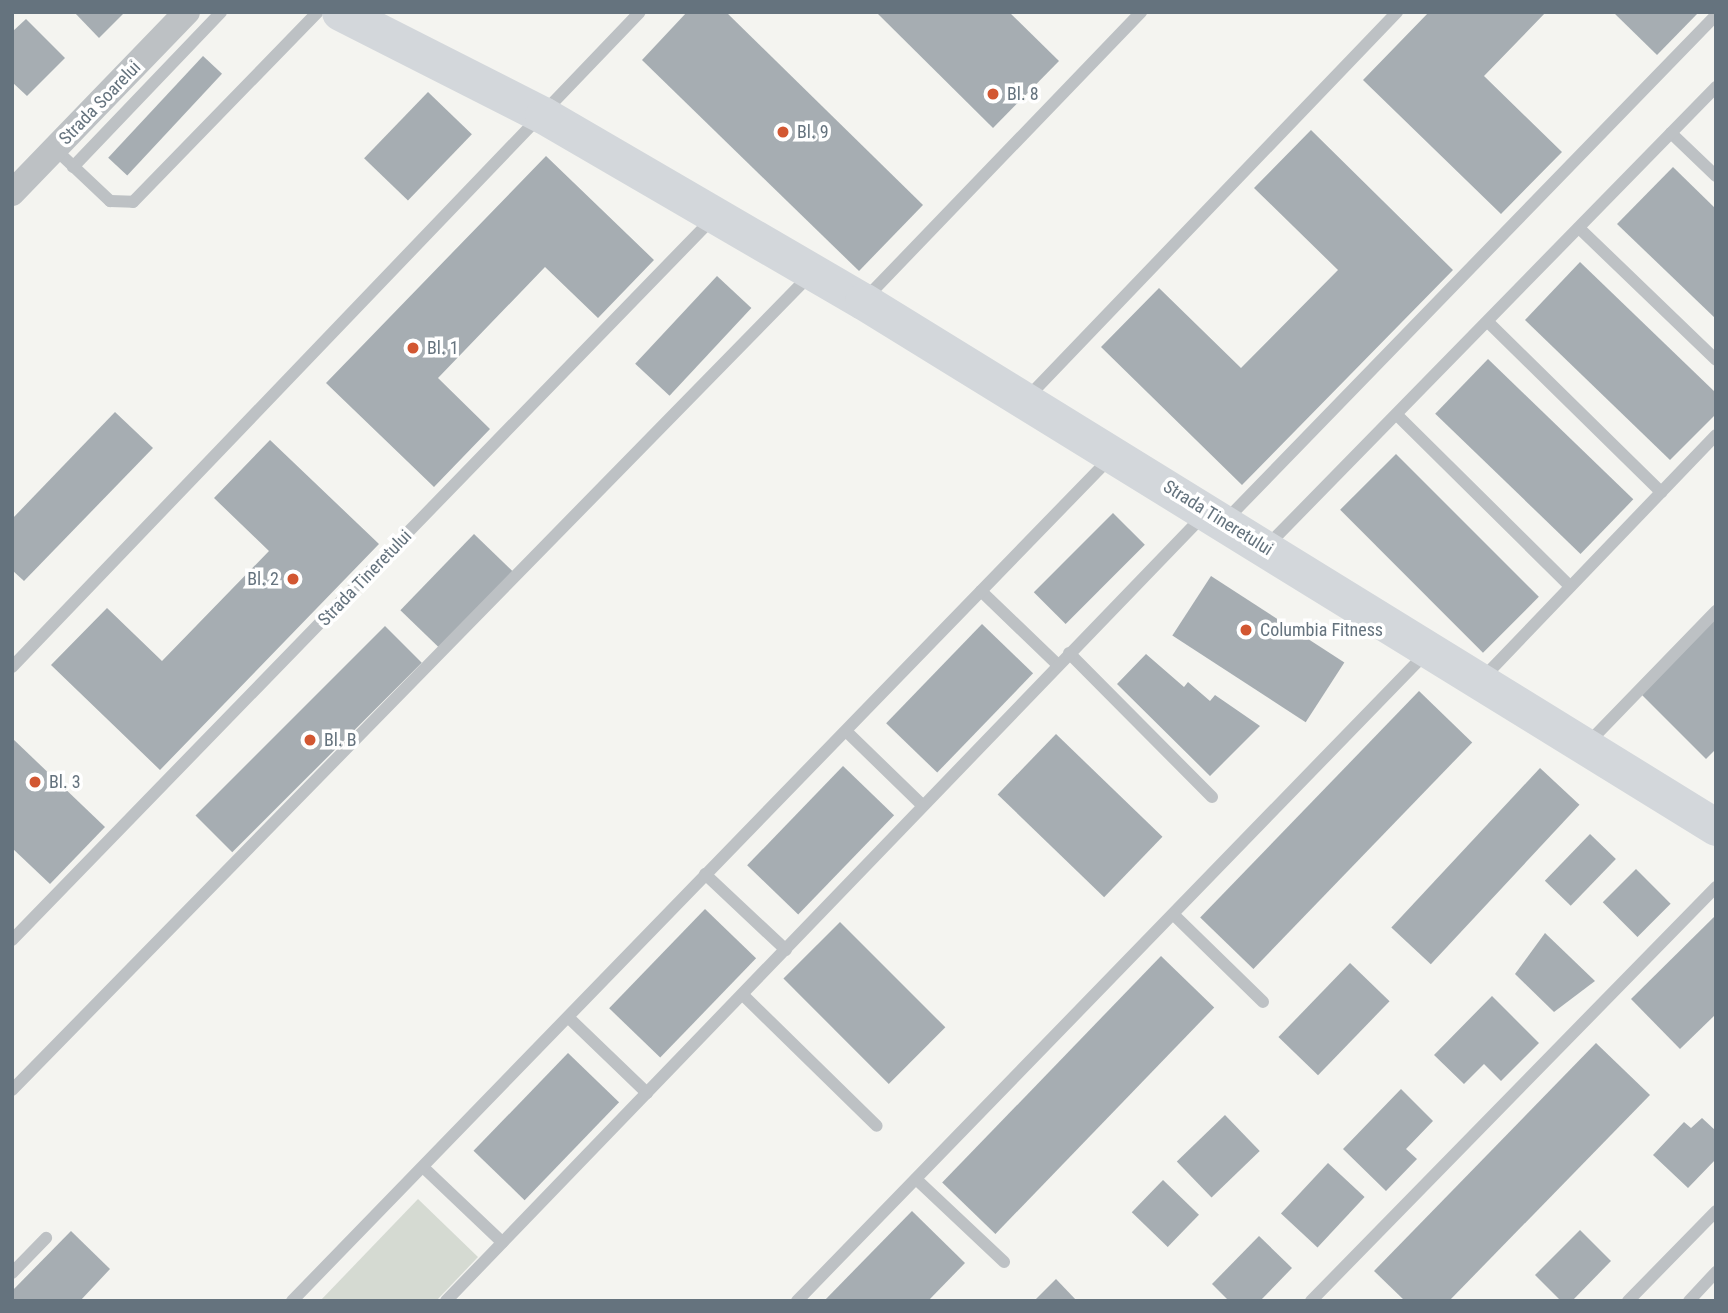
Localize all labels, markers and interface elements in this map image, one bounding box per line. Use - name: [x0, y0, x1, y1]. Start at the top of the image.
- street label: Strada Soarelui: [55, 57, 145, 149]
- place label: Bl. 8: [1007, 83, 1039, 105]
- marker: Bl. 8: [985, 86, 1001, 102]
- place label: Bl. 9: [797, 121, 829, 143]
- marker: Bl. 9: [775, 124, 791, 140]
- place label: Bl. 1: [427, 337, 459, 359]
- marker: Bl. 1: [405, 340, 421, 356]
- street label: Strada Tineretului: [1159, 476, 1277, 560]
- street label: Strada Tineretului: [314, 525, 416, 631]
- place label: Bl. 2: [247, 568, 279, 590]
- marker: Bl. 2: [285, 571, 301, 587]
- place label: Columbia Fitness: [1260, 619, 1383, 641]
- marker: Columbia Fitness: [1238, 622, 1254, 638]
- place label: Bl. B: [324, 729, 357, 751]
- marker: Bl. B: [302, 732, 318, 748]
- place label: Bl. 3: [49, 771, 81, 793]
- marker: Bl. 3: [27, 774, 43, 790]

